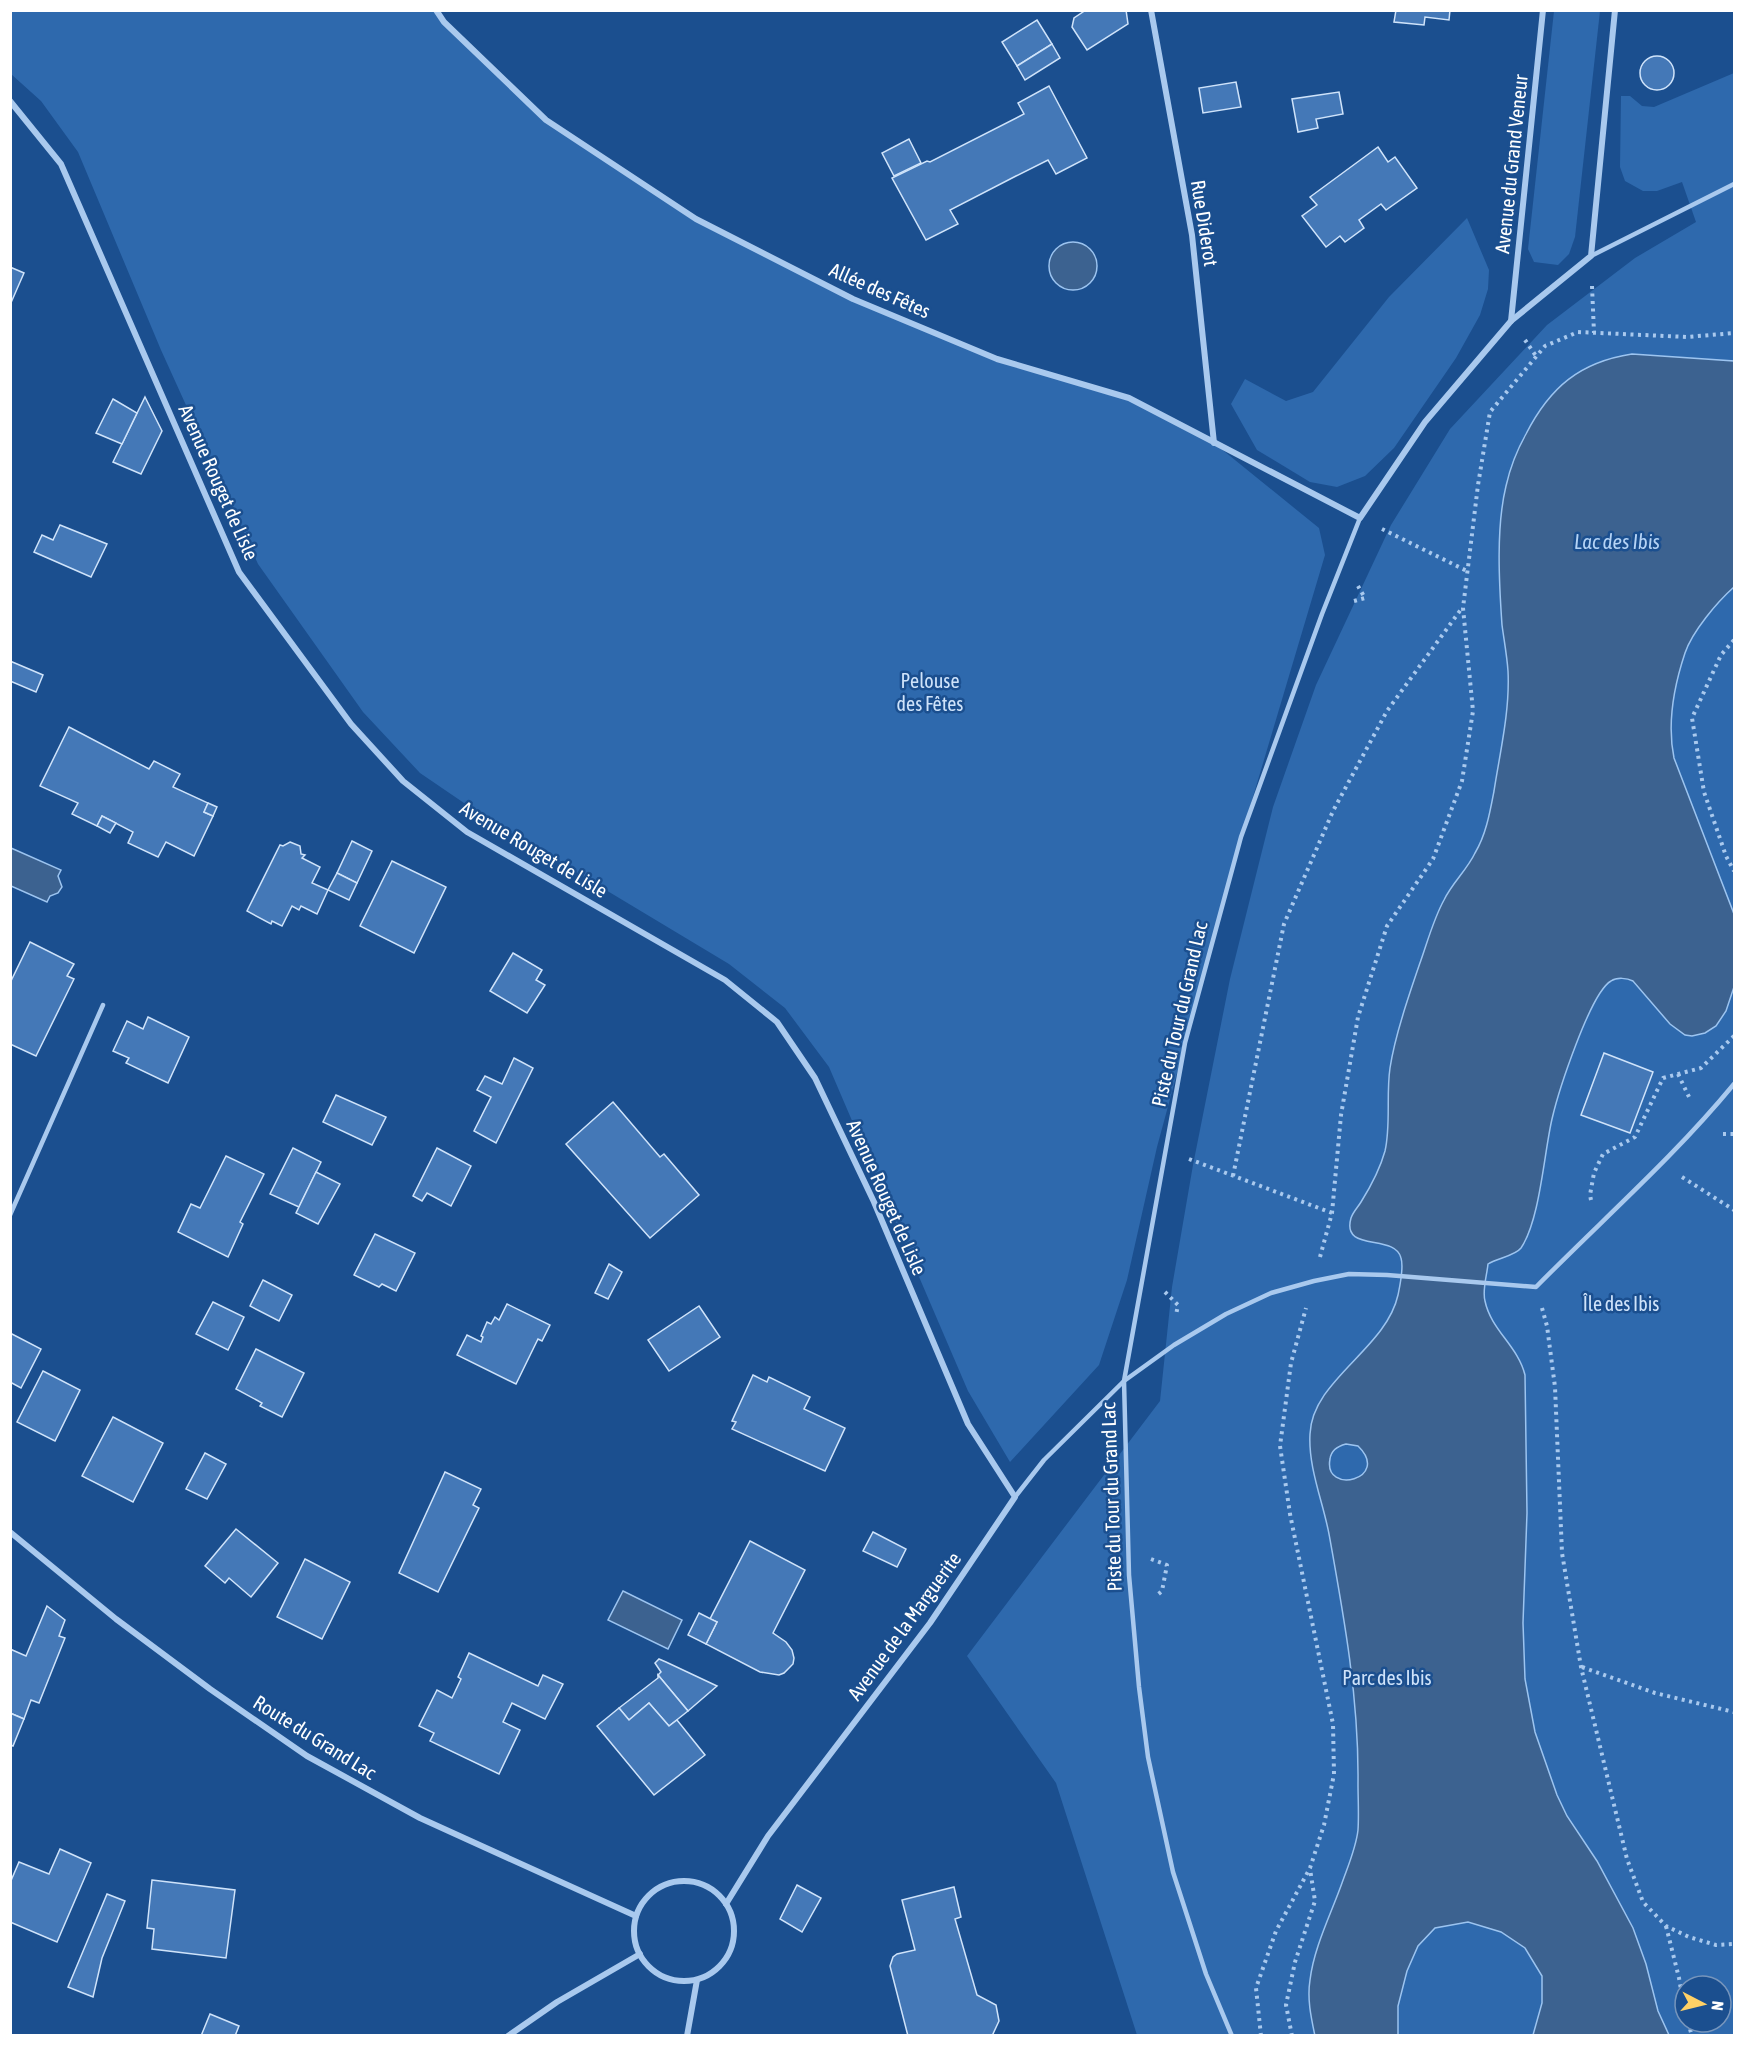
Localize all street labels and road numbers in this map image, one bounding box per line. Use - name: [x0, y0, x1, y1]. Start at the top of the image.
- street label: Avenue du Grand Veneur: [1490, 72, 1532, 255]
- street label: Rue Diderot: [1187, 178, 1223, 268]
- street label: Allée des Fêtes: [826, 258, 934, 322]
- street label: Avenue Rouget de Lisle: [174, 401, 264, 563]
- street label: Avenue Rouget de Lisle: [456, 796, 612, 902]
- street label: Piste du Tour du Grand Lac: [1147, 919, 1212, 1109]
- street label: Avenue Rouget de Lisle: [842, 1116, 932, 1278]
- street label: Piste du Tour du Grand Lac: [1096, 1401, 1126, 1592]
- street label: Avenue de la Marguerite: [843, 1548, 965, 1704]
- street label: Route du Grand Lac: [250, 1690, 381, 1784]

